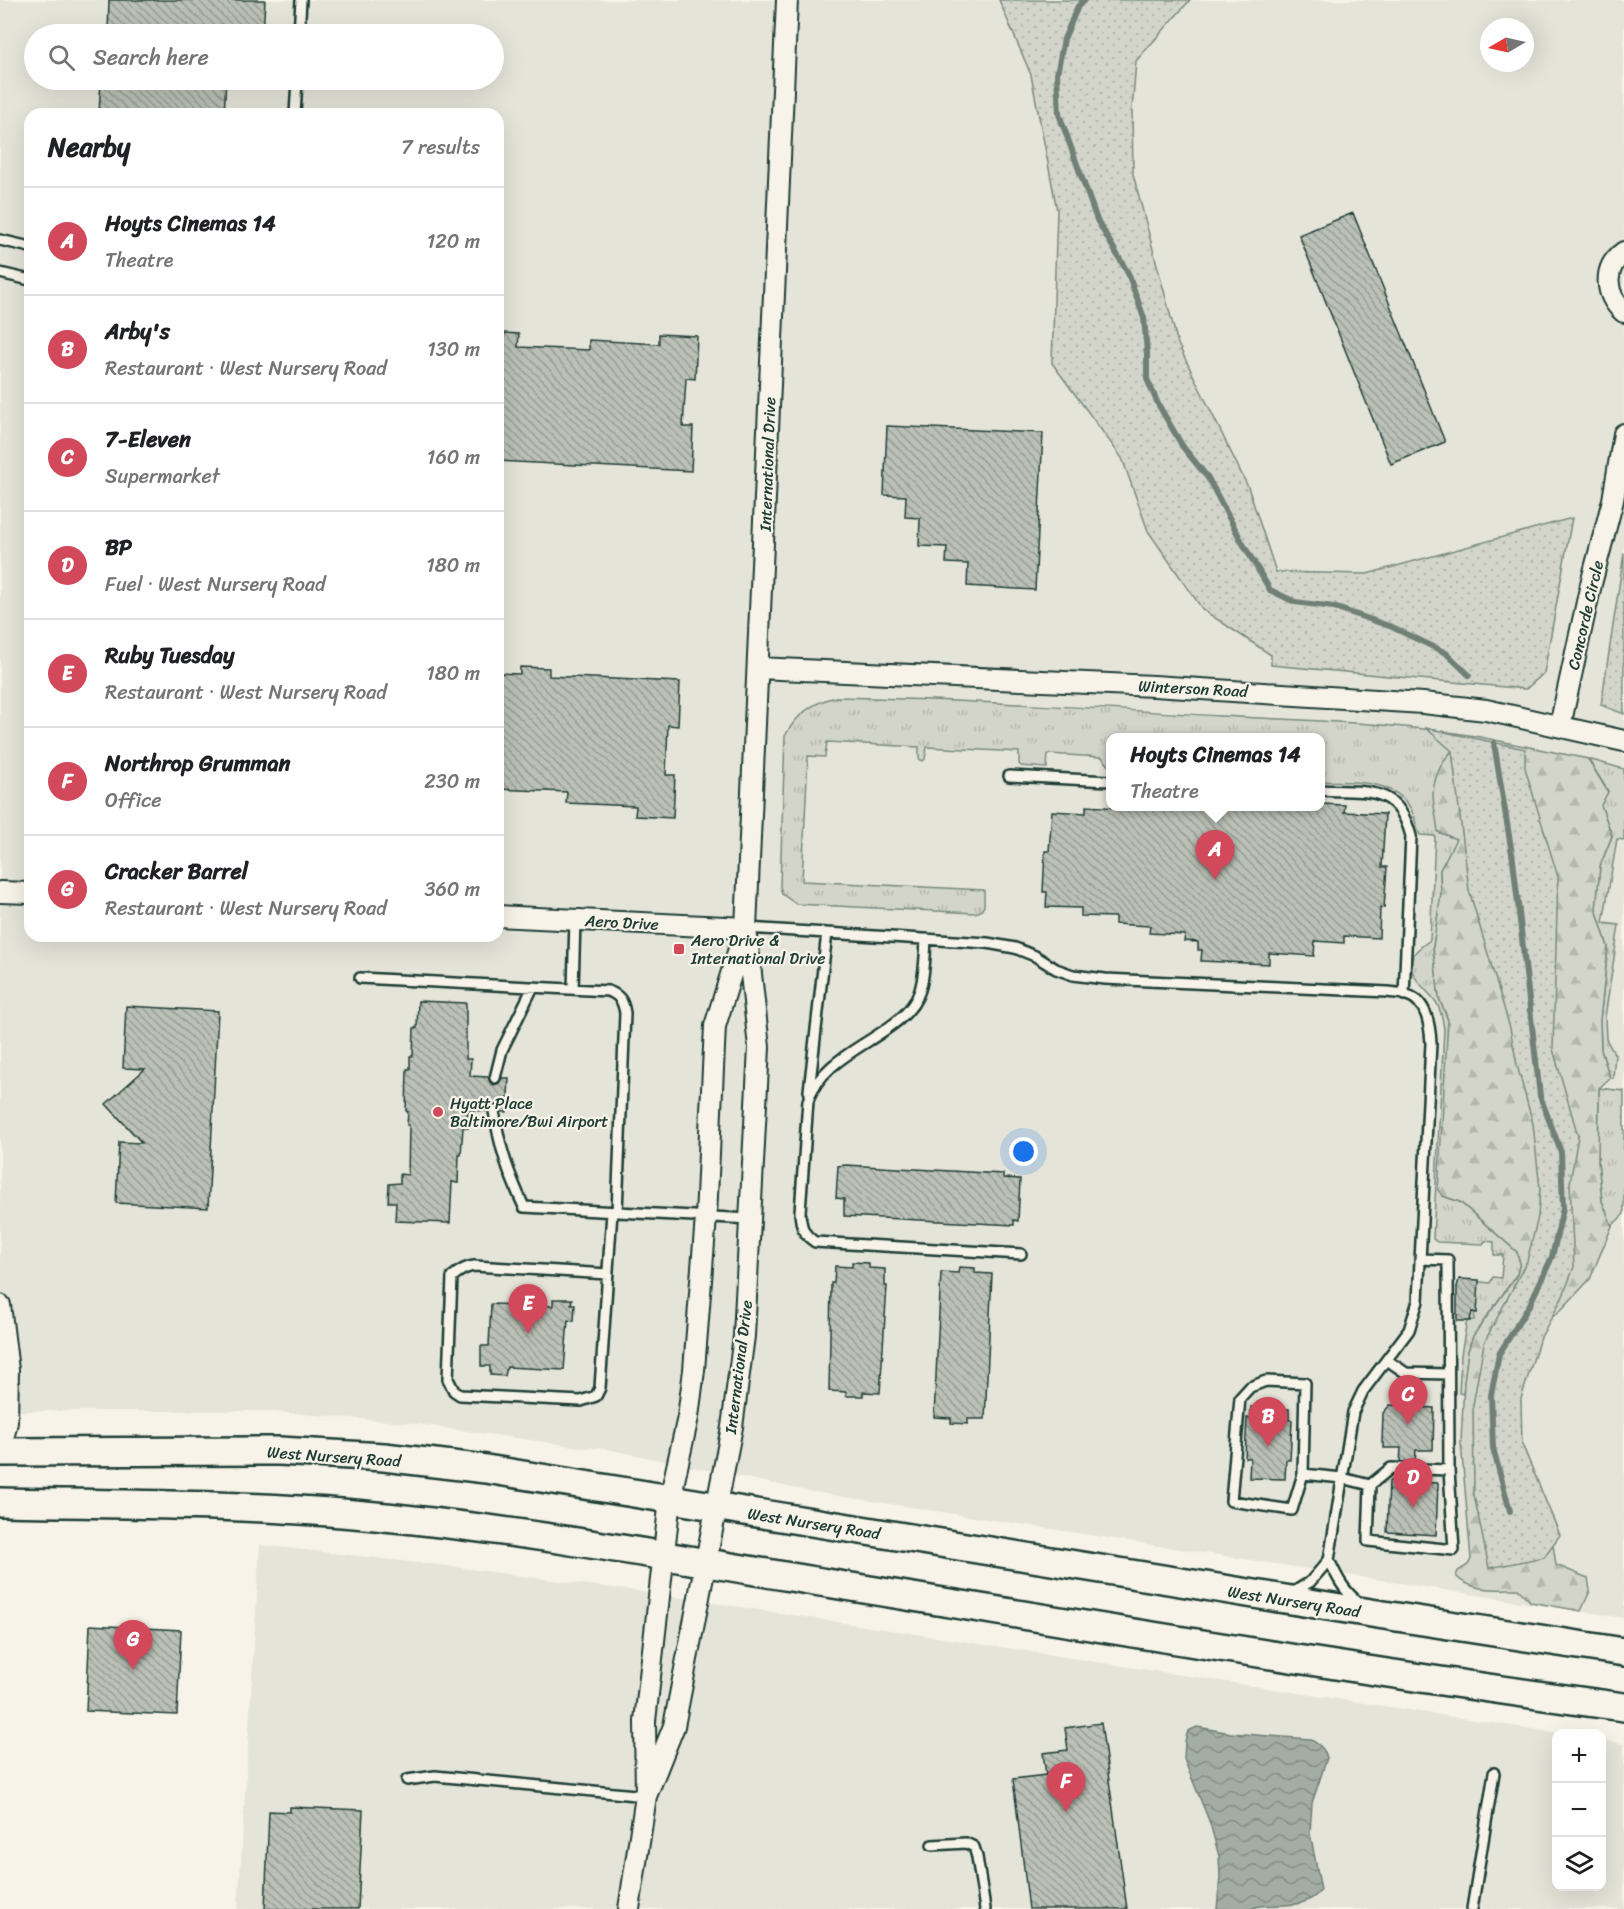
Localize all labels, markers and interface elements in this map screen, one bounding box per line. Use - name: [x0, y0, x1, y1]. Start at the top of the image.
- north arrow: [1480, 18, 1534, 72]
- search box: [24, 24, 504, 90]
- text: Search here: [93, 38, 209, 77]
- icon: search: [45, 41, 78, 74]
- text: Nearby: [48, 124, 130, 170]
- text: 7 results: [401, 130, 480, 165]
- text: Hoyts Cinemas 14: [105, 204, 276, 243]
- text: A: [61, 224, 74, 259]
- text: 120 m: [427, 224, 480, 259]
- text: Theatre: [105, 243, 174, 278]
- text: Arby's: [105, 312, 170, 351]
- text: B: [61, 332, 74, 367]
- text: 130 m: [427, 332, 480, 367]
- text: Restaurant · West Nursery Road: [105, 351, 387, 386]
- street label: International Drive: [751, 396, 784, 533]
- text: 7-Eleven: [105, 420, 191, 459]
- text: C: [61, 440, 74, 475]
- text: 160 m: [427, 440, 480, 475]
- text: Supermarket: [105, 459, 220, 494]
- text: BP: [105, 528, 132, 567]
- text: D: [62, 548, 73, 583]
- text: 180 m: [426, 548, 480, 583]
- street label: Concorde Circle: [1559, 558, 1612, 673]
- text: Fuel · West Nursery Road: [105, 567, 326, 602]
- text: Ruby Tuesday: [105, 636, 235, 675]
- text: E: [62, 656, 73, 691]
- text: 180 m: [426, 656, 480, 691]
- street label: Winterson Road: [1138, 671, 1250, 706]
- text: Restaurant · West Nursery Road: [105, 675, 387, 710]
- popup: [1106, 733, 1325, 811]
- text: Hoyts Cinemas 14: [1130, 735, 1301, 774]
- text: Northrop Grumman: [105, 744, 290, 783]
- text: F: [62, 764, 73, 799]
- text: 230 m: [424, 764, 480, 799]
- text: Theatre: [1130, 774, 1199, 809]
- text: Office: [105, 783, 161, 818]
- pin: A: [1196, 830, 1234, 880]
- text: Cracker Barrel: [105, 852, 248, 891]
- text: G: [61, 872, 74, 907]
- text: 360 m: [424, 872, 480, 907]
- text: Restaurant · West Nursery Road: [105, 891, 387, 926]
- street label: Aero Drive: [583, 906, 660, 939]
- place label: Aero Drive & International Drive: [690, 926, 826, 973]
- marker: Aero Drive & International Drive: [672, 942, 686, 956]
- place label: Hyatt Place Baltimore/Bwi Airport: [450, 1089, 608, 1136]
- marker: Hyatt Place Baltimore/Bwi Airport: [431, 1105, 445, 1119]
- your location: [1009, 1137, 1038, 1166]
- pin: E: [508, 1284, 548, 1334]
- street label: International Drive: [716, 1299, 761, 1437]
- pin: C: [1388, 1376, 1428, 1425]
- pin: B: [1248, 1398, 1288, 1447]
- street label: West Nursery Road: [266, 1437, 403, 1476]
- pin: D: [1394, 1458, 1432, 1508]
- street label: West Nursery Road: [746, 1499, 884, 1549]
- street label: West Nursery Road: [1226, 1577, 1364, 1627]
- pin: G: [114, 1620, 152, 1670]
- map controls: [1552, 1729, 1606, 1891]
- button: +: [1552, 1729, 1606, 1783]
- pin: F: [1046, 1762, 1086, 1812]
- button: −: [1552, 1783, 1606, 1837]
- button: layers: [1552, 1837, 1606, 1891]

